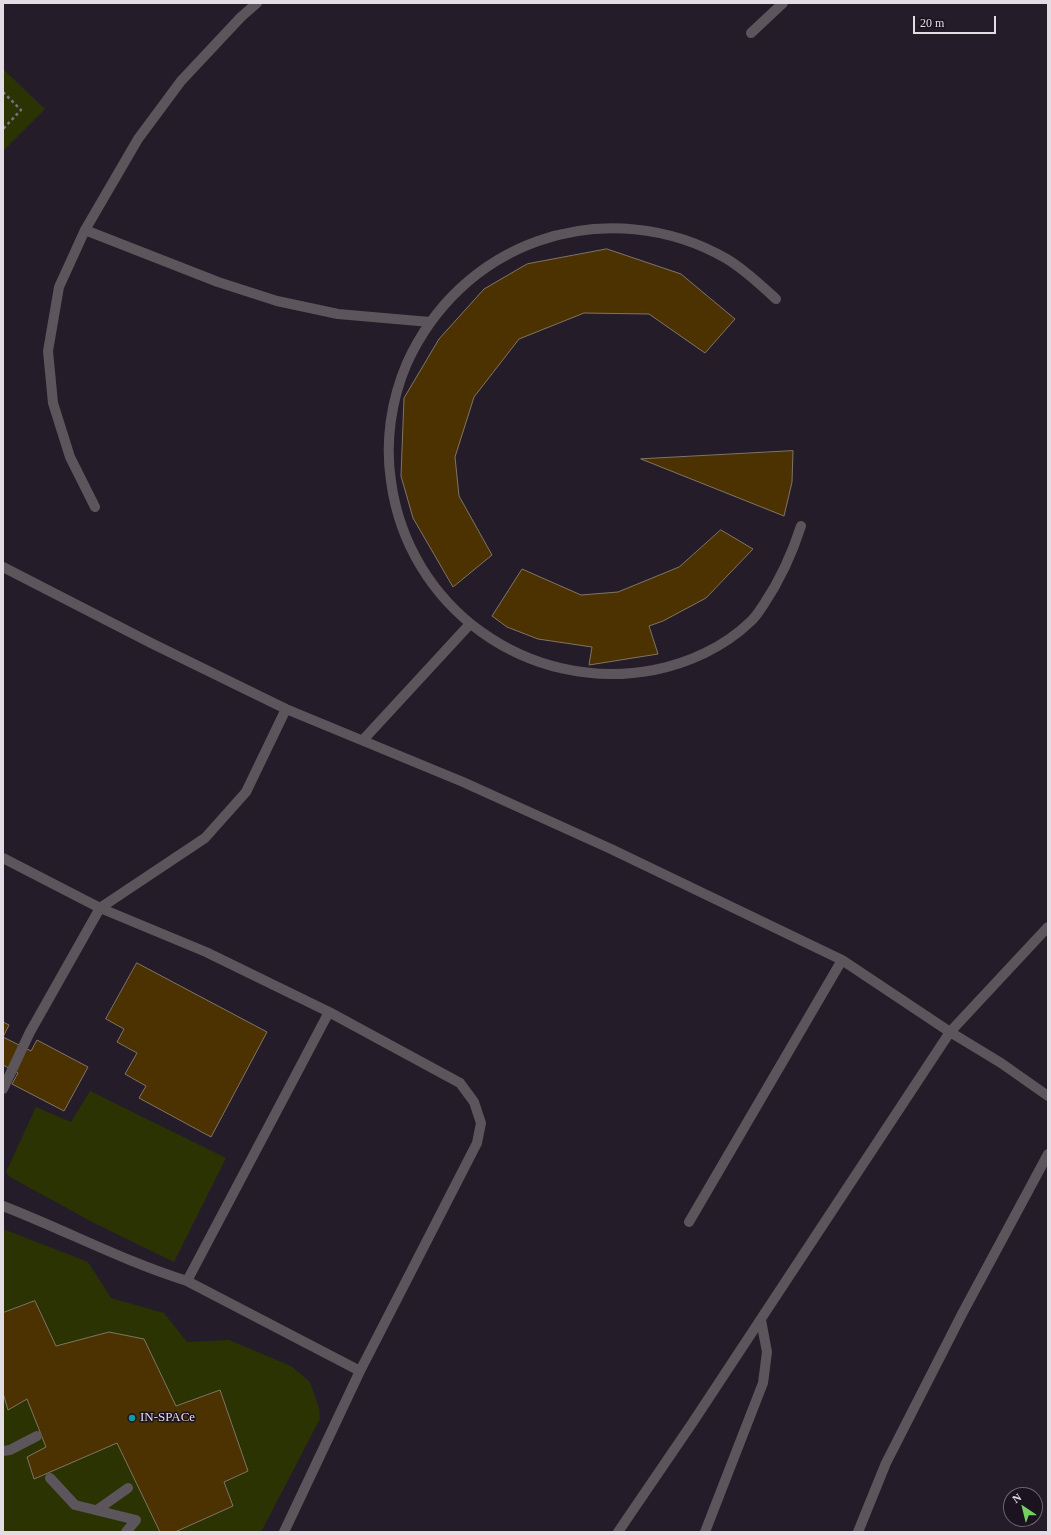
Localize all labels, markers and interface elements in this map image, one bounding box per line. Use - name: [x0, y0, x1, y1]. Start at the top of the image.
- scale bar: [915, 8, 998, 34]
- text: 20 m: [920, 16, 944, 30]
- place label: IN-SPACe: [140, 1410, 195, 1426]
- marker: IN-SPACe: [127, 1413, 137, 1423]
- north arrow: [1003, 1487, 1043, 1527]
- text: N: [1010, 1491, 1023, 1505]

